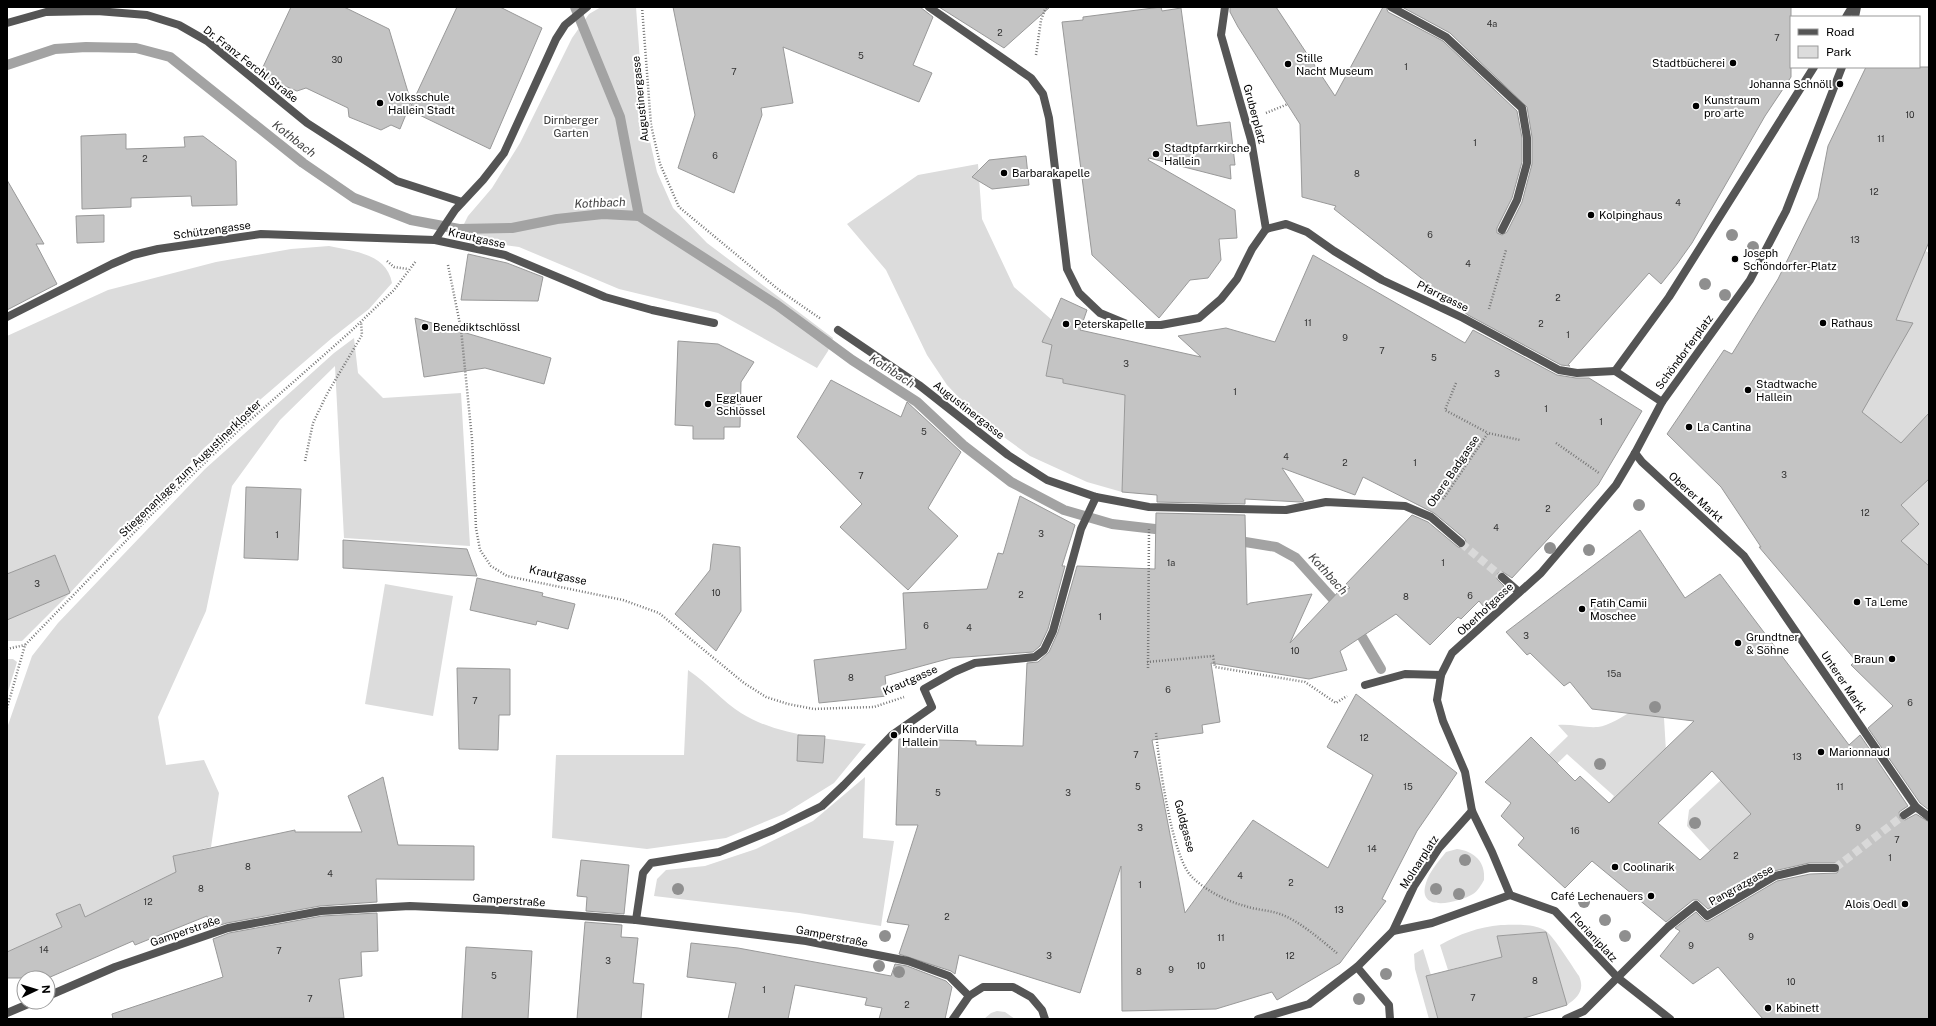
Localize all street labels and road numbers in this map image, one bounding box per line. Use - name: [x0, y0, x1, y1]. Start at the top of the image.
- street label: Dr. Franz Ferchl Straße: [201, 23, 301, 105]
- street label: Augustinergasse: [630, 55, 650, 143]
- street label: Gruberplatz: [1241, 83, 1269, 145]
- street label: Schützengasse: [172, 219, 252, 241]
- street label: Krautgasse: [447, 226, 507, 250]
- street label: Pfarrgasse: [1415, 278, 1471, 314]
- street label: Schöndorferplatz: [1653, 312, 1715, 392]
- street label: Augustinergasse: [931, 379, 1007, 441]
- street label: Stiegenanlage zum Augustinerkloster: [116, 397, 264, 539]
- street label: Obere Badgasse: [1425, 433, 1481, 509]
- street label: Oberer Markt: [1666, 470, 1726, 524]
- street label: Krautgasse: [528, 563, 588, 587]
- street label: Oberhofgasse: [1455, 580, 1515, 638]
- street label: Unterer Markt: [1819, 649, 1869, 715]
- street label: Krautgasse: [881, 663, 939, 697]
- street label: Goldgasse: [1172, 798, 1198, 854]
- street label: Molnarplatz: [1397, 833, 1441, 891]
- street label: Pangrazgasse: [1707, 862, 1775, 908]
- street label: Gamperstraße: [472, 891, 546, 909]
- street label: Florianiplatz: [1568, 910, 1620, 964]
- street label: Gamperstraße: [148, 913, 222, 949]
- street label: Gamperstraße: [795, 923, 869, 949]

